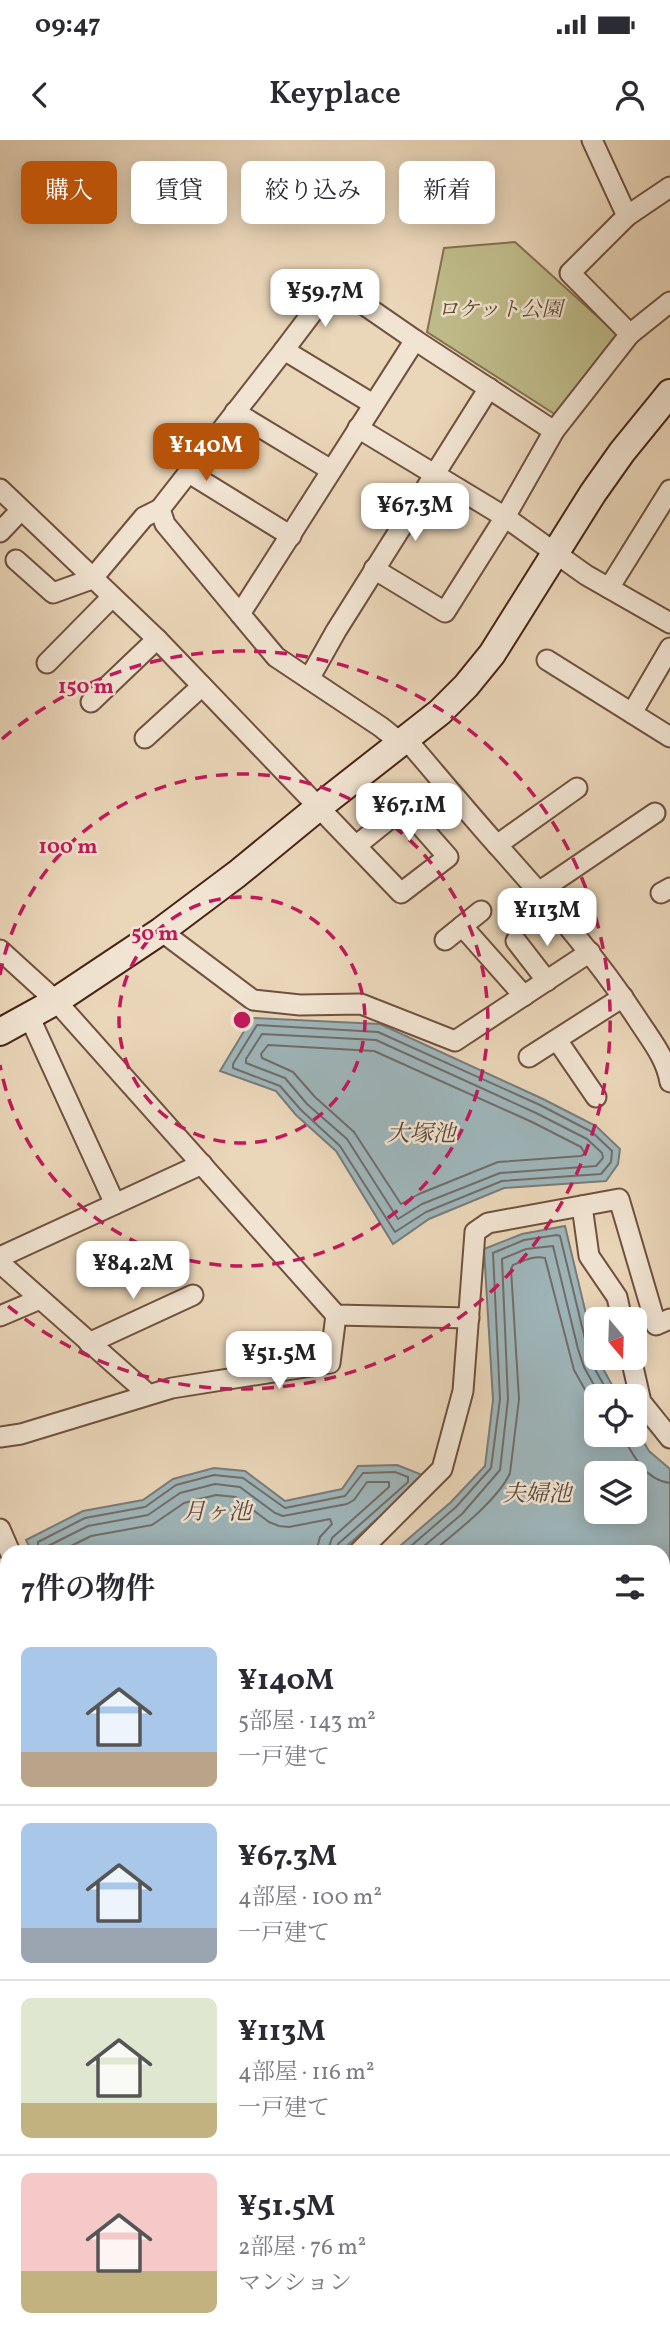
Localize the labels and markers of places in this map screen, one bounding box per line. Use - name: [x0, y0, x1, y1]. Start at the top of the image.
- pin: ¥59.7M: [268, 270, 382, 329]
- pin: ¥140M: [157, 424, 255, 483]
- pin: ¥67.3M: [358, 484, 472, 543]
- pin: ¥67.1M: [352, 784, 466, 843]
- pin: ¥113M: [498, 888, 596, 948]
- centre of rings: [230, 1008, 254, 1032]
- pin: ¥84.2M: [76, 1242, 190, 1301]
- pin: ¥51.5M: [222, 1332, 336, 1391]

